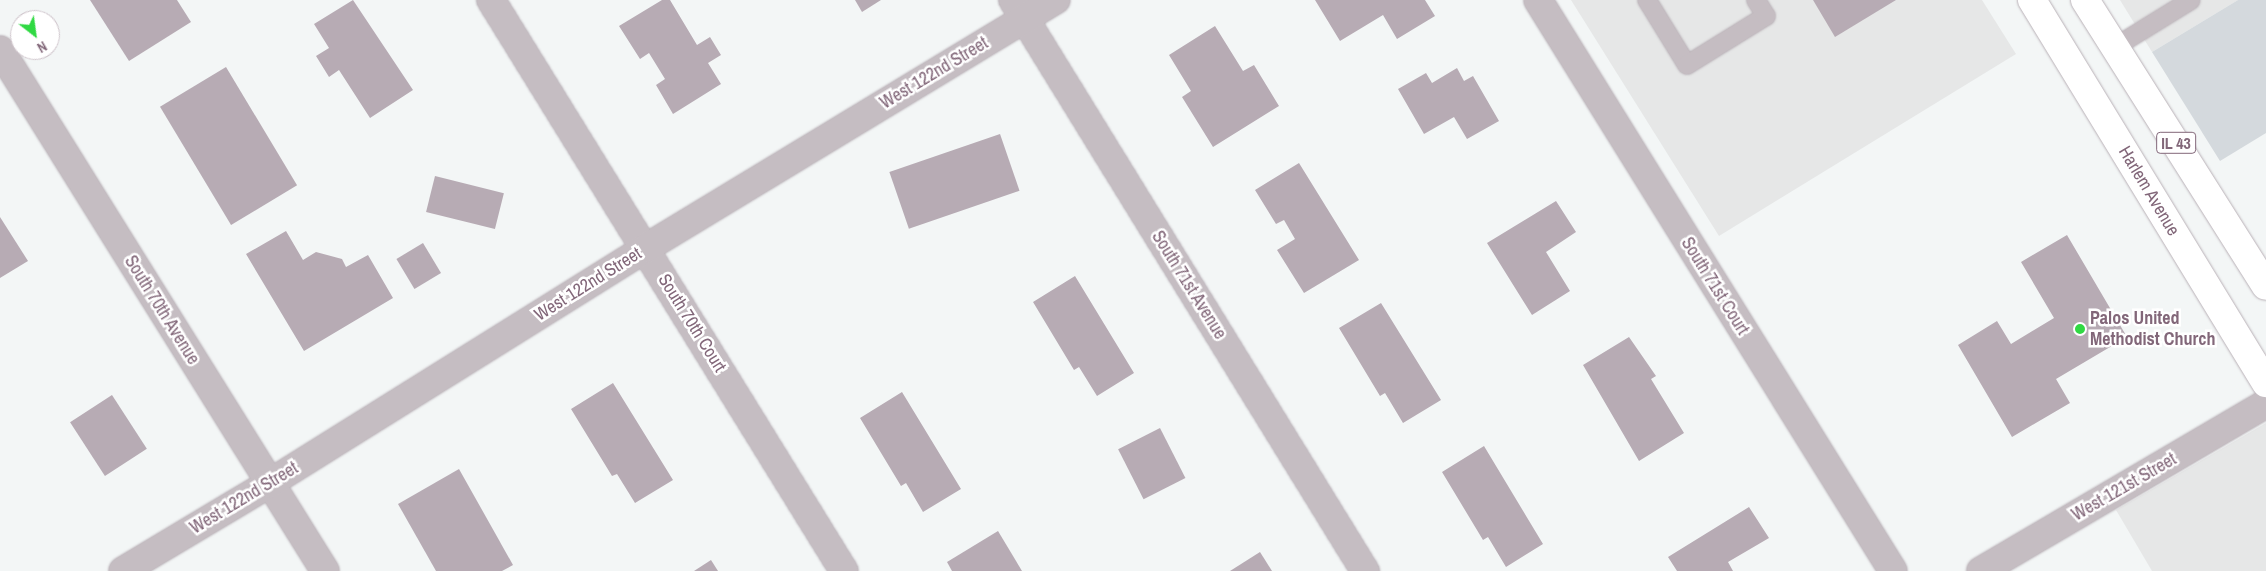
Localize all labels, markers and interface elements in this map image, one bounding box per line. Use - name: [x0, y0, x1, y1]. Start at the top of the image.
- north arrow: [10, 10, 60, 60]
- street label: West 122nd Street: [876, 32, 992, 114]
- text: N: [34, 37, 50, 57]
- road number: IL 43: [2156, 130, 2196, 156]
- street label: Harlem Avenue: [2114, 142, 2184, 240]
- street label: South 71st Avenue: [1147, 226, 1231, 344]
- street label: South 71st Court: [1676, 233, 1754, 339]
- street label: West 122nd Street: [531, 243, 645, 325]
- street label: South 70th Avenue: [120, 251, 204, 369]
- street label: South 70th Court: [653, 270, 731, 376]
- place label: Palos United Methodist Church: [2090, 308, 2215, 350]
- marker: Palos United Methodist Church: [2074, 323, 2086, 335]
- street label: West 121st Street: [2068, 448, 2180, 526]
- street label: West 122nd Street: [186, 457, 302, 539]

